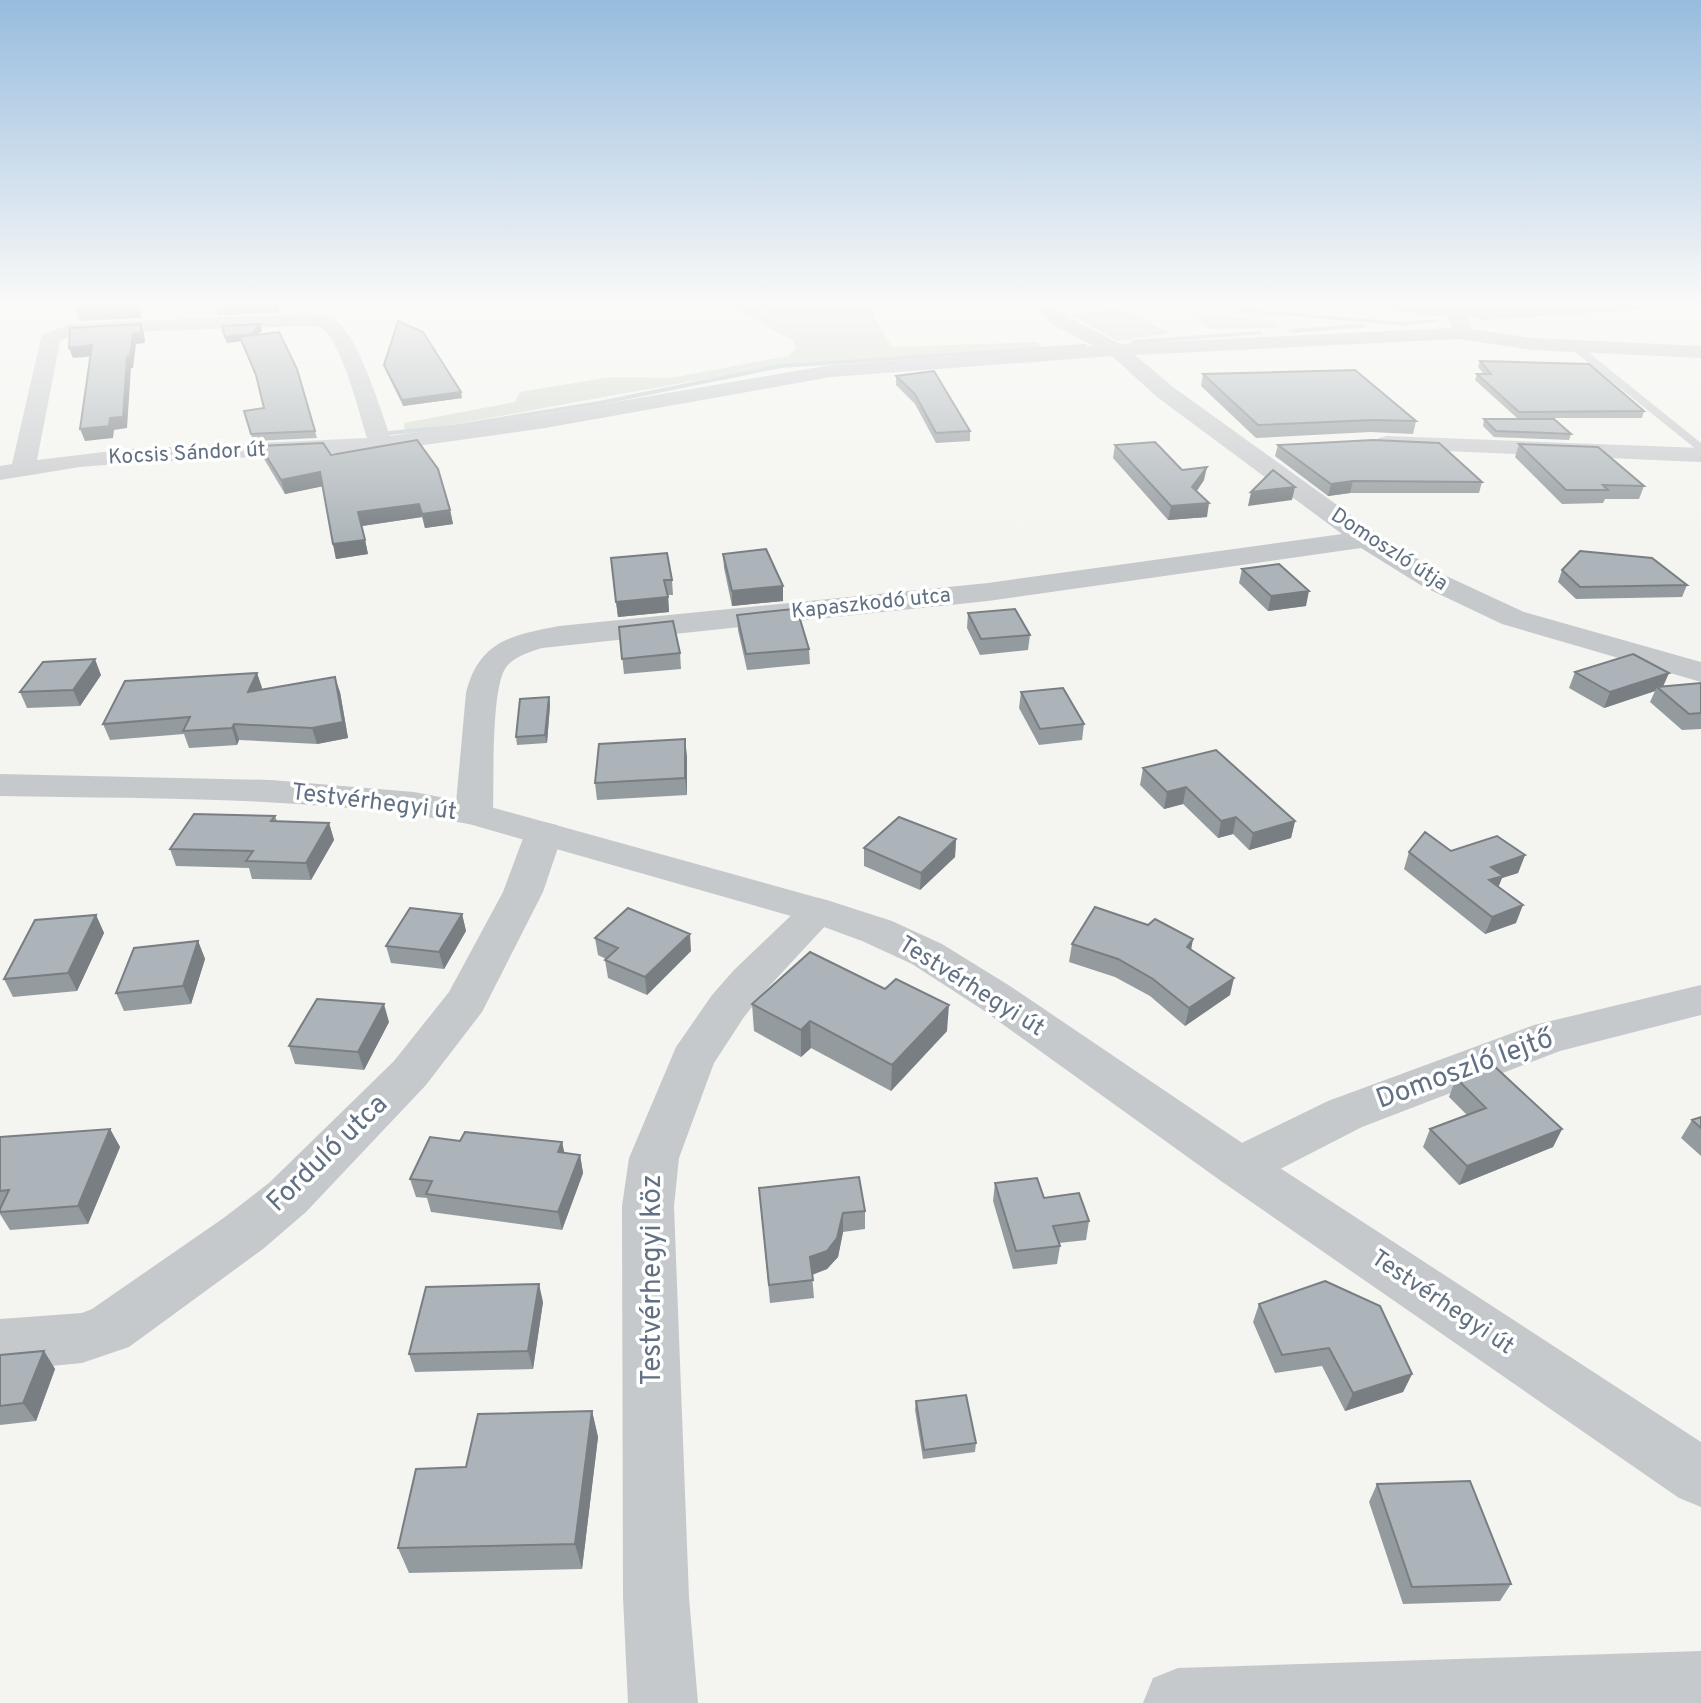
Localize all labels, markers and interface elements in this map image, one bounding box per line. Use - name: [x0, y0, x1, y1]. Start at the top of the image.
- street label: Kocsis Sándor út: [108, 436, 266, 472]
- street label: Domoszló útja: [1326, 502, 1452, 598]
- street label: Kapaszkodó utca: [790, 582, 952, 626]
- street label: Testvérhegyi út: [290, 778, 458, 828]
- street label: Testvérhegyi út: [892, 930, 1050, 1044]
- street label: Domoszló lejtő: [1372, 1021, 1560, 1119]
- street label: Forduló utca: [260, 1087, 396, 1221]
- street label: Testvérhegyi köz: [635, 1174, 671, 1386]
- street label: Testvérhegyi út: [1365, 1244, 1519, 1362]

